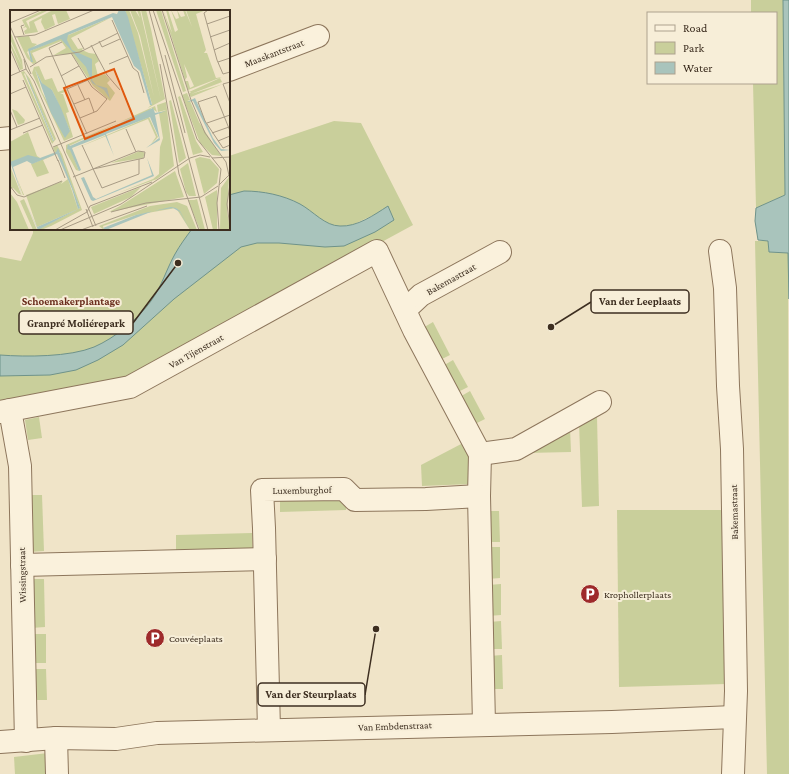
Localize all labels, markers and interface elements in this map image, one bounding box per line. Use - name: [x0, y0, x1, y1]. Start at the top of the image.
- inset map: [10, 10, 230, 230]
- legend: [647, 12, 777, 84]
- text: Road: [683, 21, 708, 35]
- street label: Maaskantstraat: [243, 36, 306, 69]
- text: Park: [683, 41, 705, 55]
- text: Water: [683, 61, 713, 75]
- street label: Bakemastraat: [424, 261, 478, 297]
- callout: Van der Leeplaats: [591, 290, 689, 313]
- district label: Schoemakerplantage: [22, 295, 120, 307]
- text: Van der Leeplaats: [598, 295, 681, 307]
- callout: Granpré Moliérepark: [19, 311, 133, 334]
- text: Granpré Moliérepark: [27, 317, 126, 329]
- street label: Van Tijenstraat: [167, 331, 226, 371]
- street label: Luxemburghof: [272, 484, 333, 496]
- street label: Bakemastraat: [728, 484, 740, 540]
- street label: Wissingstraat: [16, 547, 28, 603]
- parking icon: Krophollerplaats: [579, 583, 601, 605]
- place label: Krophollerplaats: [604, 589, 671, 600]
- parking icon: Couvéeplaats: [144, 627, 166, 649]
- place label: Couvéeplaats: [169, 633, 223, 644]
- callout: Van der Steurplaats: [258, 683, 365, 706]
- text: Van der Steurplaats: [265, 688, 357, 700]
- street label: Van Embdenstraat: [358, 719, 433, 733]

